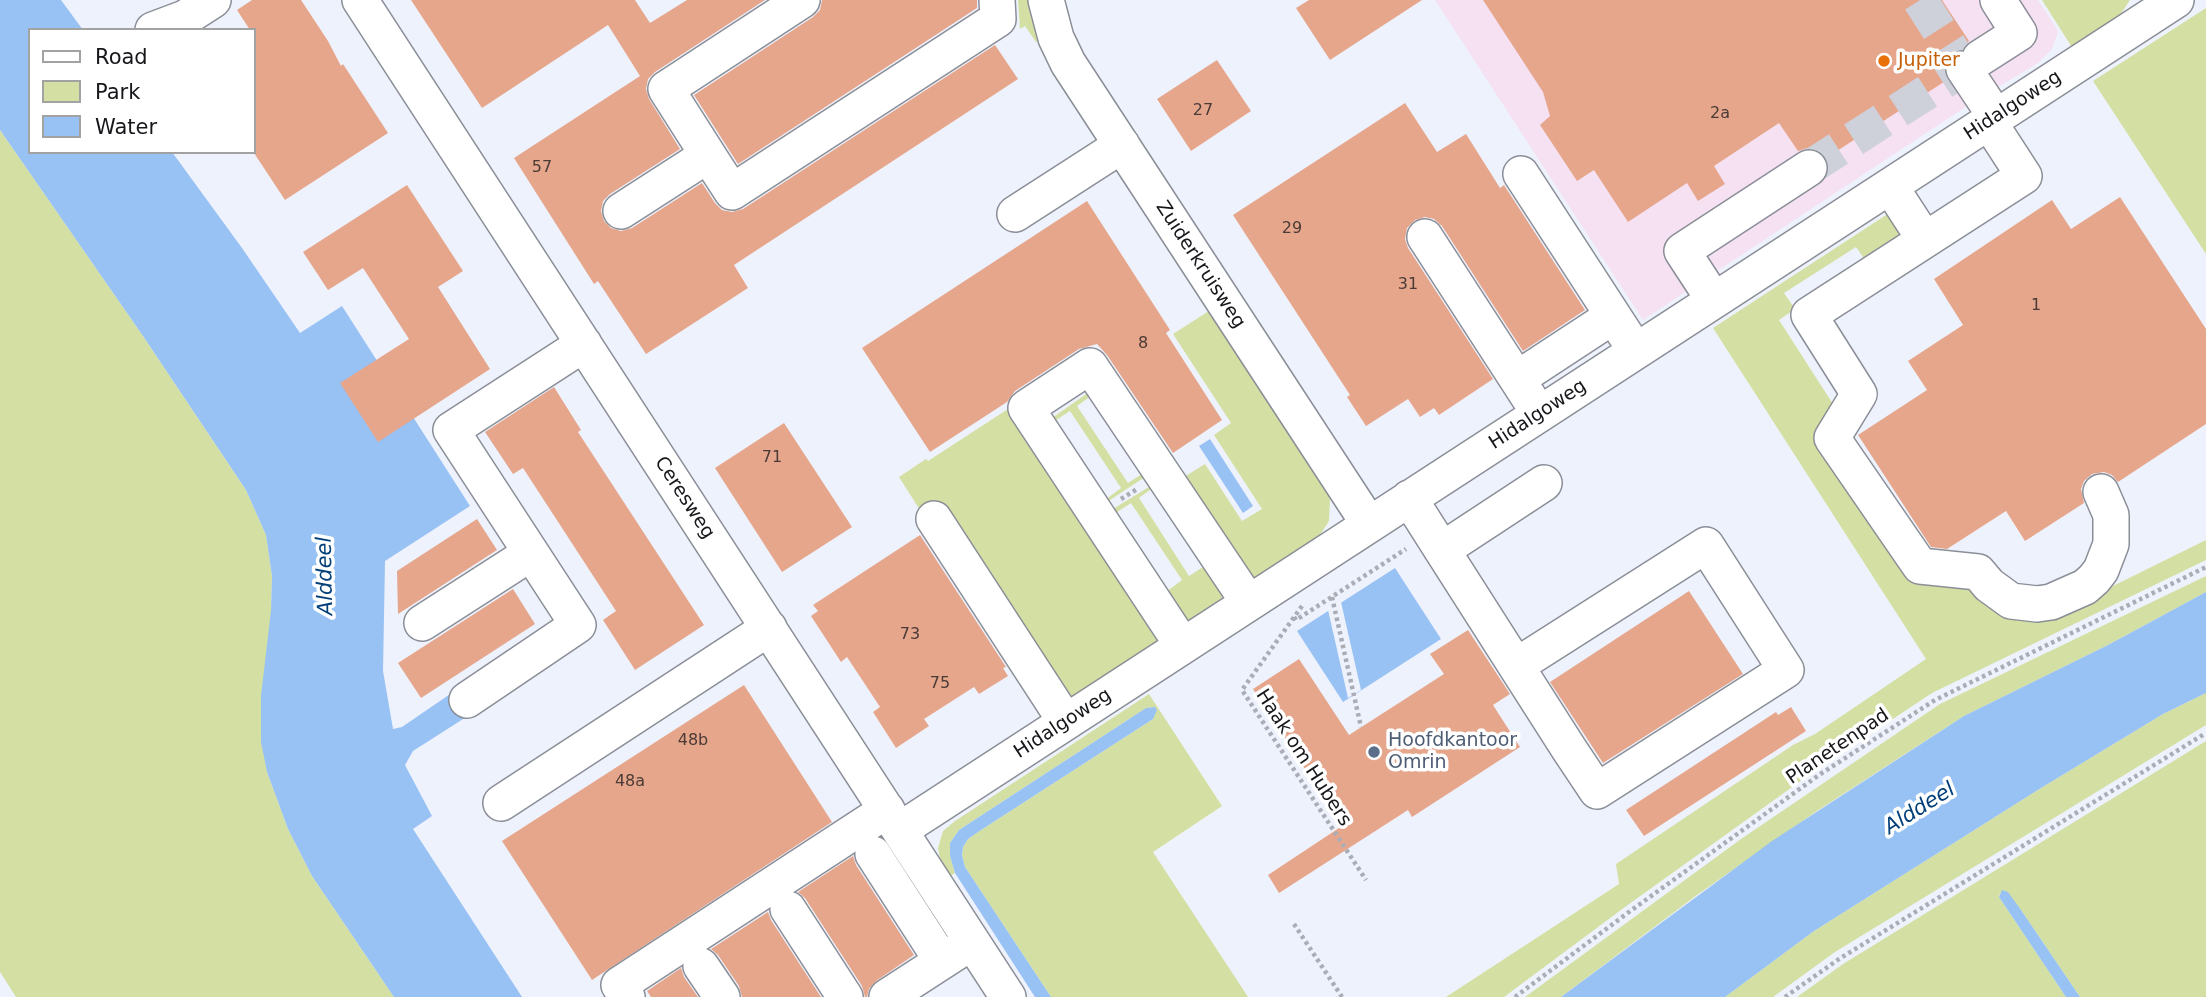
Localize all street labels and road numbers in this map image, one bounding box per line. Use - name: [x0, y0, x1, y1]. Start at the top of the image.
- street label: Hidalgoweg: [1960, 66, 2066, 146]
- street label: Zuiderkruisweg: [1150, 197, 1250, 333]
- street label: Hidalgoweg: [1485, 375, 1591, 455]
- street label: Ceresweg: [649, 453, 719, 543]
- street label: Hidalgoweg: [1010, 684, 1116, 764]
- street label: Haak om Hubers: [1250, 685, 1356, 831]
- street label: Planetenpad: [1782, 704, 1894, 790]

